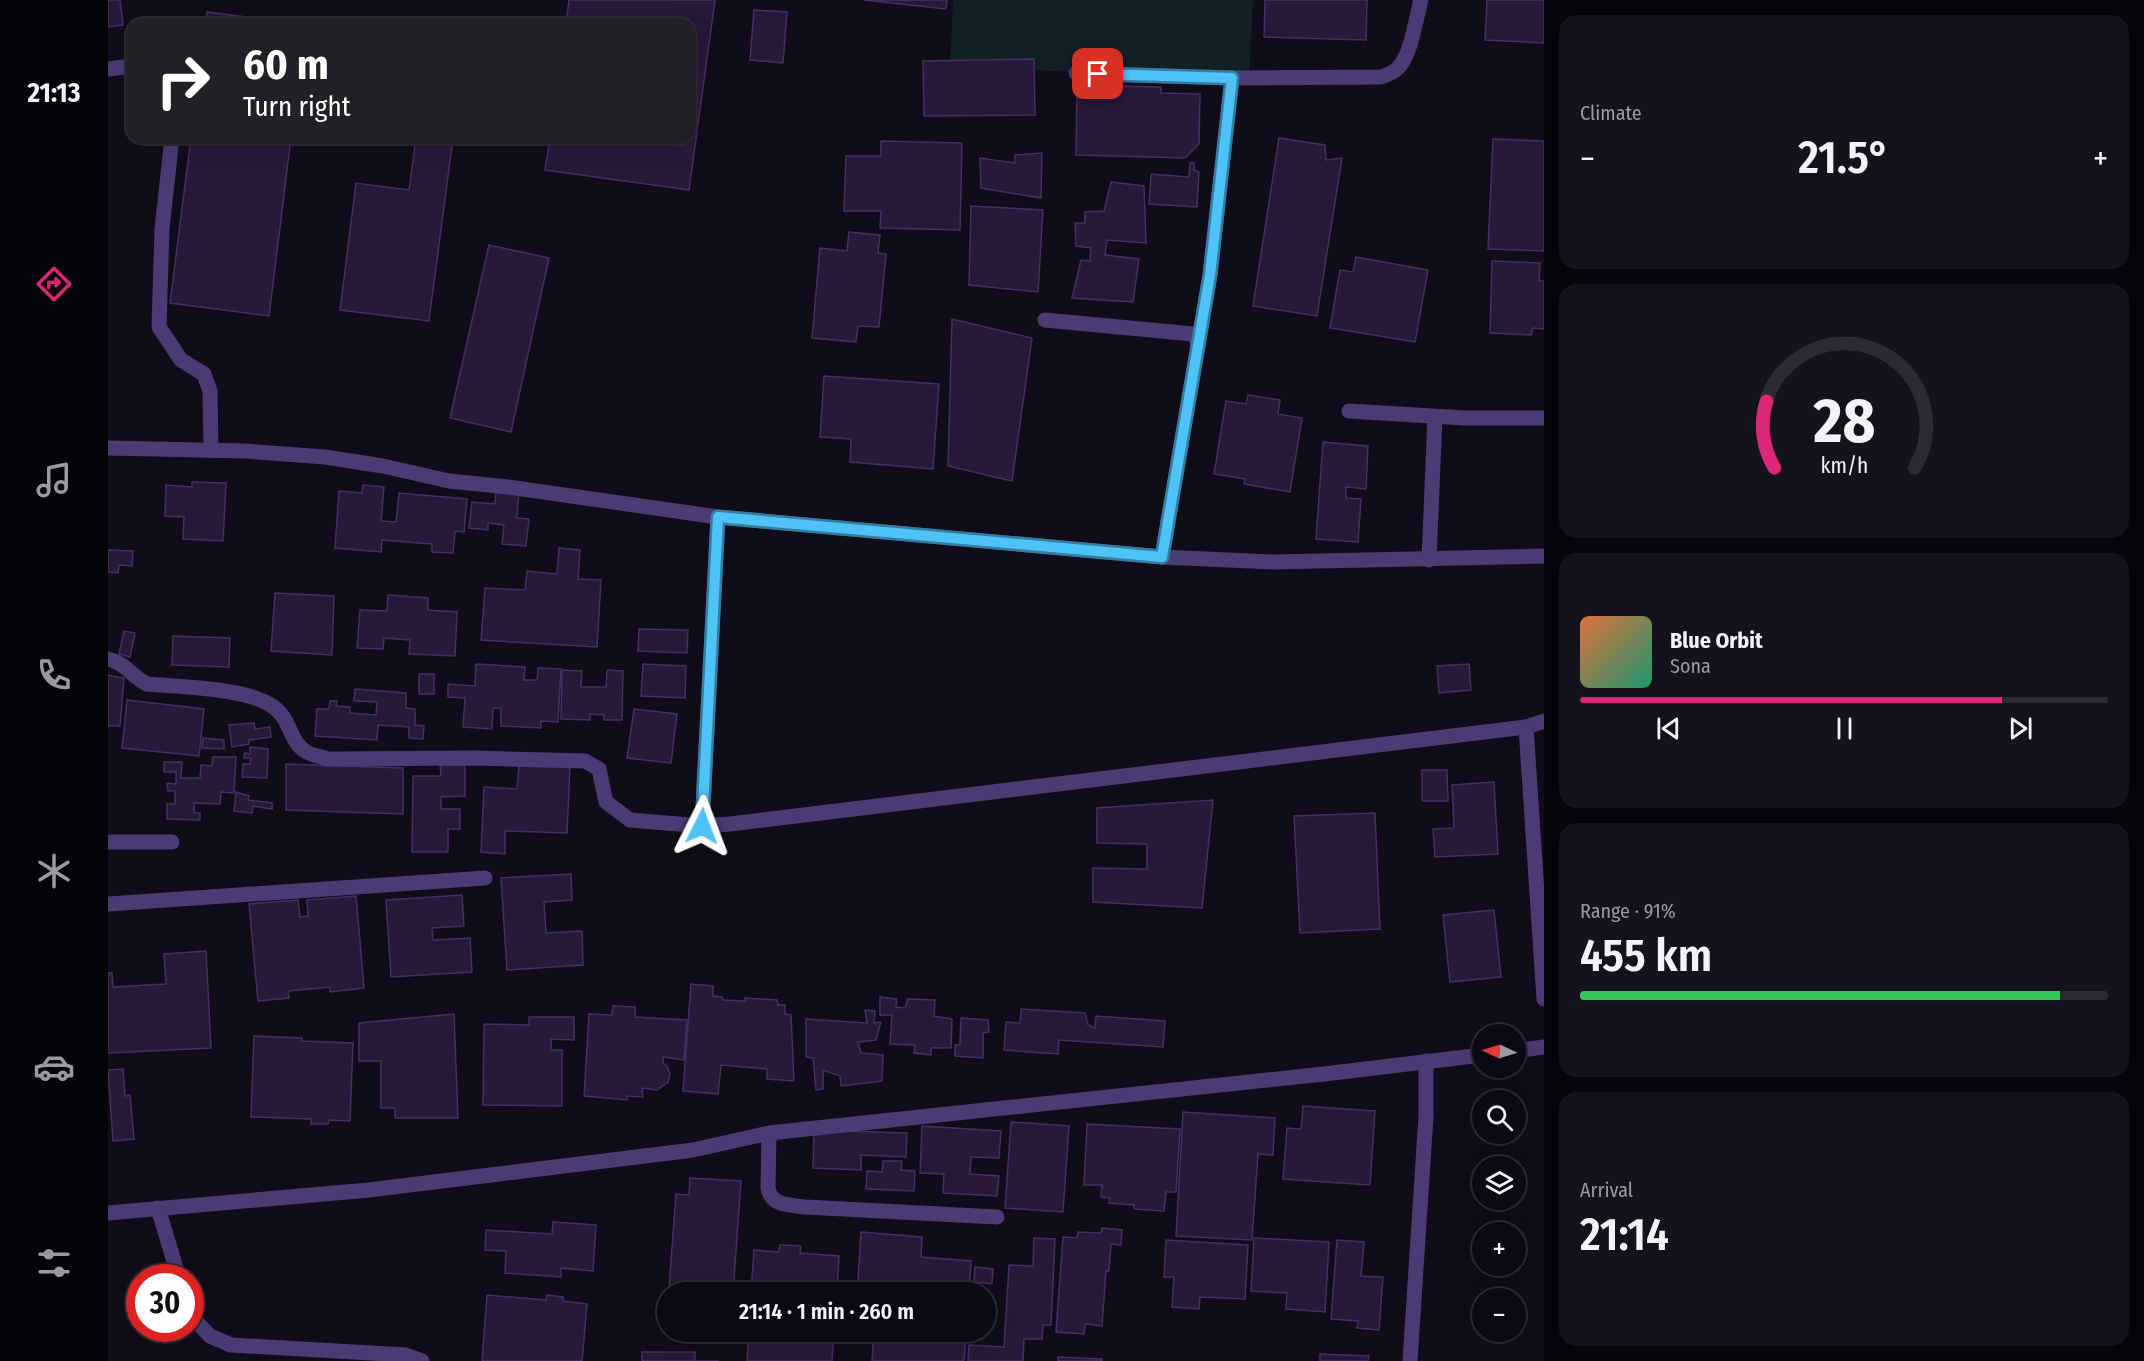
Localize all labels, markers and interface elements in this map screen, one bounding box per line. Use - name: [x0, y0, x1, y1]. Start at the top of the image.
- text: 60 m: [243, 40, 329, 90]
- icon: right: [144, 42, 222, 120]
- pin: [1072, 48, 1123, 99]
- icon: arrive: [1081, 57, 1114, 90]
- text: 21:13: [28, 77, 80, 109]
- text: Turn right: [243, 91, 351, 123]
- text: Climate: [1580, 101, 1642, 125]
- text: 21.5°: [1798, 131, 1890, 185]
- text: −: [1580, 139, 1595, 179]
- text: +: [2093, 139, 2108, 179]
- icon: directions: [33, 263, 75, 305]
- text: 28: [1812, 384, 1875, 459]
- text: km/h: [1820, 454, 1868, 480]
- icon: music: [33, 459, 75, 501]
- text: Blue Orbit: [1670, 627, 1763, 654]
- icon: phone: [33, 654, 75, 696]
- text: Sona: [1670, 654, 1711, 678]
- icon: previous: [1652, 712, 1685, 745]
- icon: pause: [1828, 712, 1861, 745]
- icon: next: [2004, 712, 2037, 745]
- position arrow: [670, 794, 734, 858]
- icon: climate: [33, 850, 75, 892]
- text: Range · 91%: [1580, 899, 1676, 923]
- text: 455 km: [1580, 929, 1712, 983]
- north arrow: [1472, 1024, 1526, 1078]
- map controls: [1472, 1024, 1526, 1342]
- icon: car: [33, 1046, 75, 1088]
- button: search: [1472, 1090, 1526, 1144]
- button: layers: [1472, 1156, 1526, 1210]
- text: Arrival: [1580, 1178, 1633, 1202]
- text: 21:14: [1580, 1208, 1669, 1262]
- button: +: [1472, 1222, 1526, 1276]
- icon: filters: [33, 1242, 75, 1284]
- speed limit sign: 30: [126, 1264, 204, 1342]
- button: −: [1472, 1288, 1526, 1342]
- text: 21:14 · 1 min · 260 m: [739, 1298, 914, 1325]

